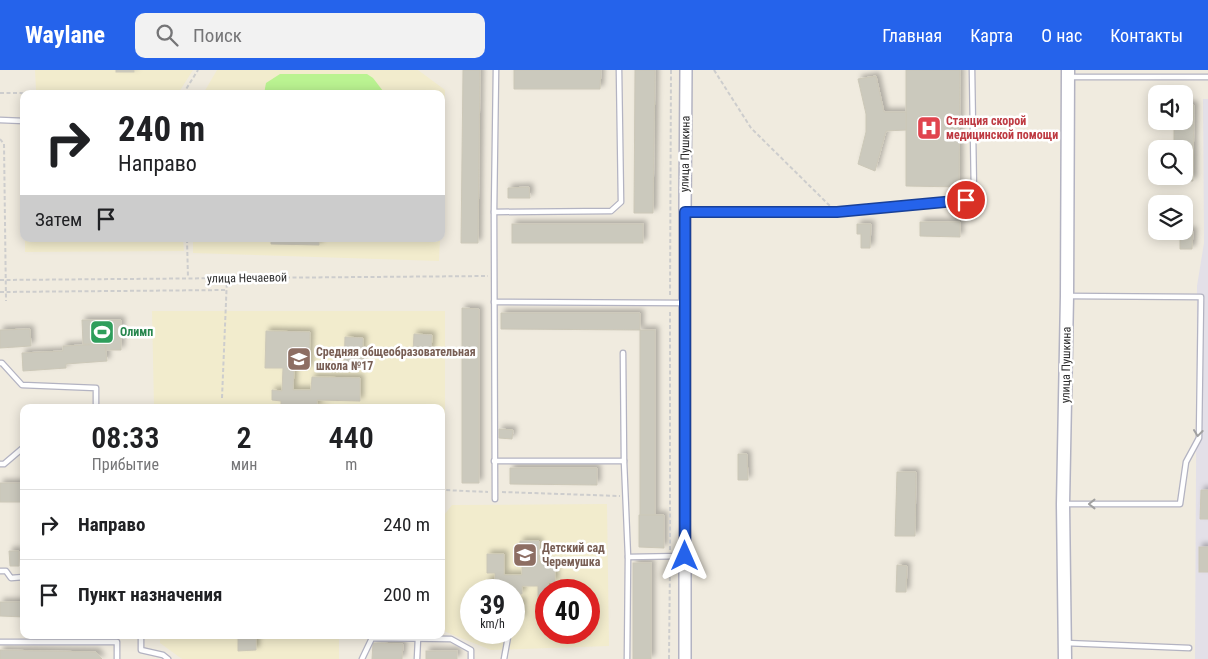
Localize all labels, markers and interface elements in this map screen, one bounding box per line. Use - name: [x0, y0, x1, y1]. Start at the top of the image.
- search box: [135, 13, 485, 58]
- text: Waylane: [25, 21, 105, 49]
- icon: search: [153, 21, 181, 49]
- text: Поиск: [193, 24, 242, 47]
- text: Главная: [882, 25, 942, 46]
- text: Карта: [970, 25, 1013, 46]
- text: О нас: [1041, 25, 1082, 46]
- text: Контакты: [1110, 25, 1183, 46]
- map controls: [1148, 85, 1193, 240]
- button: sound: [1148, 85, 1193, 130]
- text: 240 m: [118, 109, 205, 150]
- icon: right: [35, 110, 100, 175]
- place label: Станция скорой медицинской помощи: [946, 114, 1058, 142]
- street label: улица Пушкина: [677, 115, 693, 192]
- hospital icon: Станция скорой медицинской помощи: [916, 115, 942, 141]
- button: search: [1148, 140, 1193, 185]
- text: Направо: [118, 151, 197, 176]
- pin: [945, 179, 987, 221]
- icon: arrive: [952, 186, 980, 214]
- button: layers: [1148, 195, 1193, 240]
- icon: arrive: [92, 205, 120, 233]
- text: Затем: [35, 208, 82, 231]
- street label: улица Нечаевой: [207, 270, 287, 286]
- sports icon: Олимп: [89, 319, 115, 345]
- place label: Олимп: [120, 325, 153, 339]
- street label: улица Пушкина: [1058, 326, 1074, 403]
- place label: Средняя общеобразовательная школа №17: [316, 345, 476, 373]
- school or university icon: Средняя общеобразовательная школа №17: [286, 346, 312, 372]
- text: 08:33: [91, 420, 159, 455]
- text: 2: [236, 420, 252, 455]
- text: 440: [329, 420, 374, 455]
- one-way arrow: [1193, 430, 1204, 438]
- text: Прибытие: [92, 455, 159, 474]
- text: мин: [231, 455, 257, 474]
- text: m: [345, 455, 357, 474]
- one-way arrow: [1087, 499, 1095, 509]
- icon: right: [35, 511, 63, 539]
- text: Направо: [78, 513, 145, 536]
- text: 240 m: [383, 513, 430, 536]
- position arrow: [658, 529, 710, 581]
- place label: Детский сад Черемушка: [542, 541, 605, 569]
- school or university icon: Детский сад Черемушка: [512, 542, 538, 568]
- speed limit sign: 40: [535, 579, 600, 644]
- icon: arrive: [35, 581, 63, 609]
- text: Пункт назначения: [78, 583, 222, 606]
- text: 200 m: [383, 583, 430, 606]
- text: 39: [480, 591, 505, 620]
- text: km/h: [480, 617, 505, 631]

